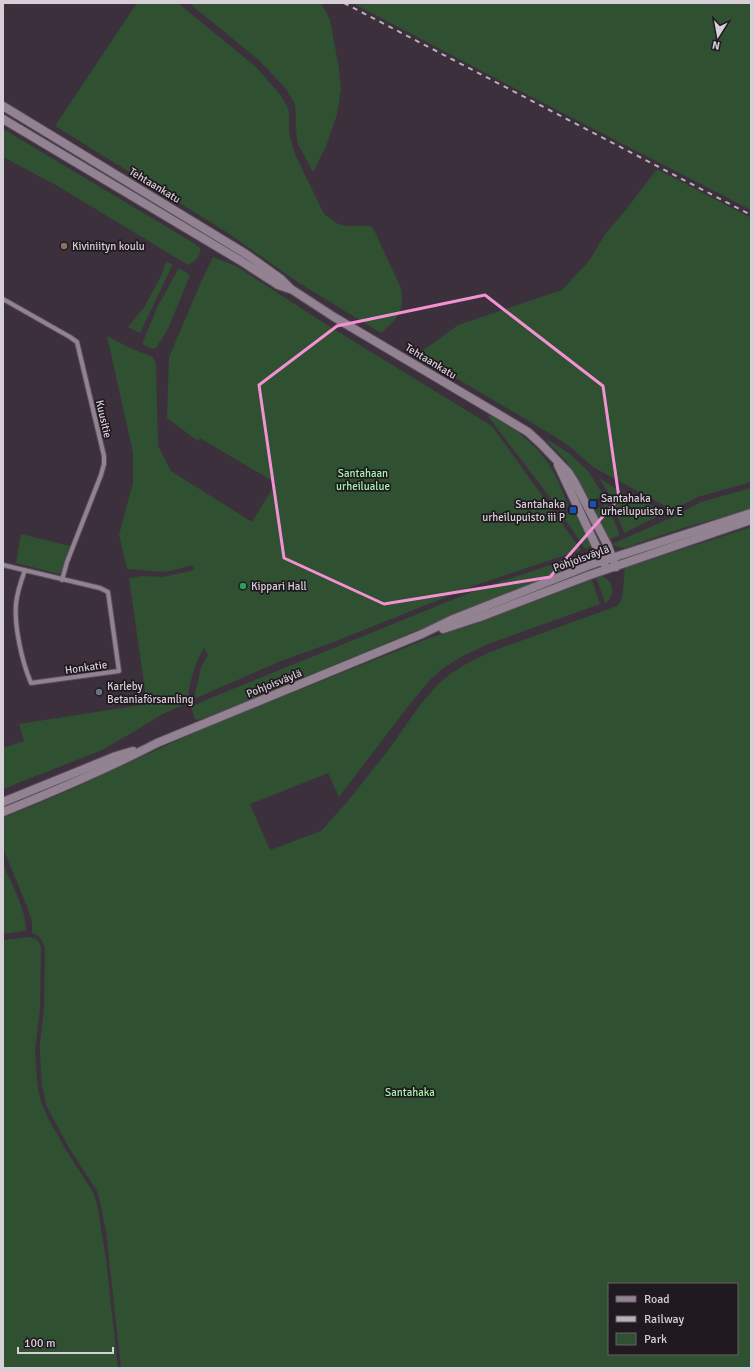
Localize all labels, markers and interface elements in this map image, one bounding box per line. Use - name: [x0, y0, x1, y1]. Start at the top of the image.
- north arrow: [698, 16, 738, 56]
- text: N: [711, 38, 721, 52]
- street label: Tehtaankatu: [127, 165, 183, 206]
- place label: Kiviniityn koulu: [72, 240, 145, 253]
- marker: Kiviniityn koulu: [59, 241, 69, 251]
- street label: Tehtaankatu: [403, 341, 459, 382]
- street label: Kuusitie: [93, 399, 114, 439]
- park label: Santahaan urheilualue: [336, 467, 390, 493]
- place label: Santahaka urheilupuisto iv E: [601, 492, 683, 518]
- place label: Santahaka urheilupuisto iii P: [482, 498, 565, 524]
- marker: Santahaka urheilupuisto iv E: [588, 499, 598, 509]
- marker: Santahaka urheilupuisto iii P: [568, 505, 578, 515]
- street label: Pohjoisväylä: [551, 542, 611, 575]
- place label: Kippari Hall: [251, 580, 307, 593]
- marker: Kippari Hall: [238, 581, 248, 591]
- street label: Honkatie: [64, 658, 108, 677]
- street label: Pohjoisväylä: [245, 666, 304, 700]
- place label: Karleby Betaniaförsamling: [107, 680, 194, 706]
- marker: Karleby Betaniaförsamling: [94, 687, 104, 697]
- park label: Santahaka: [385, 1086, 435, 1099]
- legend: [608, 1283, 738, 1355]
- text: Road: [644, 1292, 670, 1307]
- text: Railway: [644, 1312, 684, 1327]
- scale bar: [18, 1329, 113, 1355]
- text: Park: [644, 1332, 667, 1347]
- text: 100 m: [24, 1336, 56, 1351]

